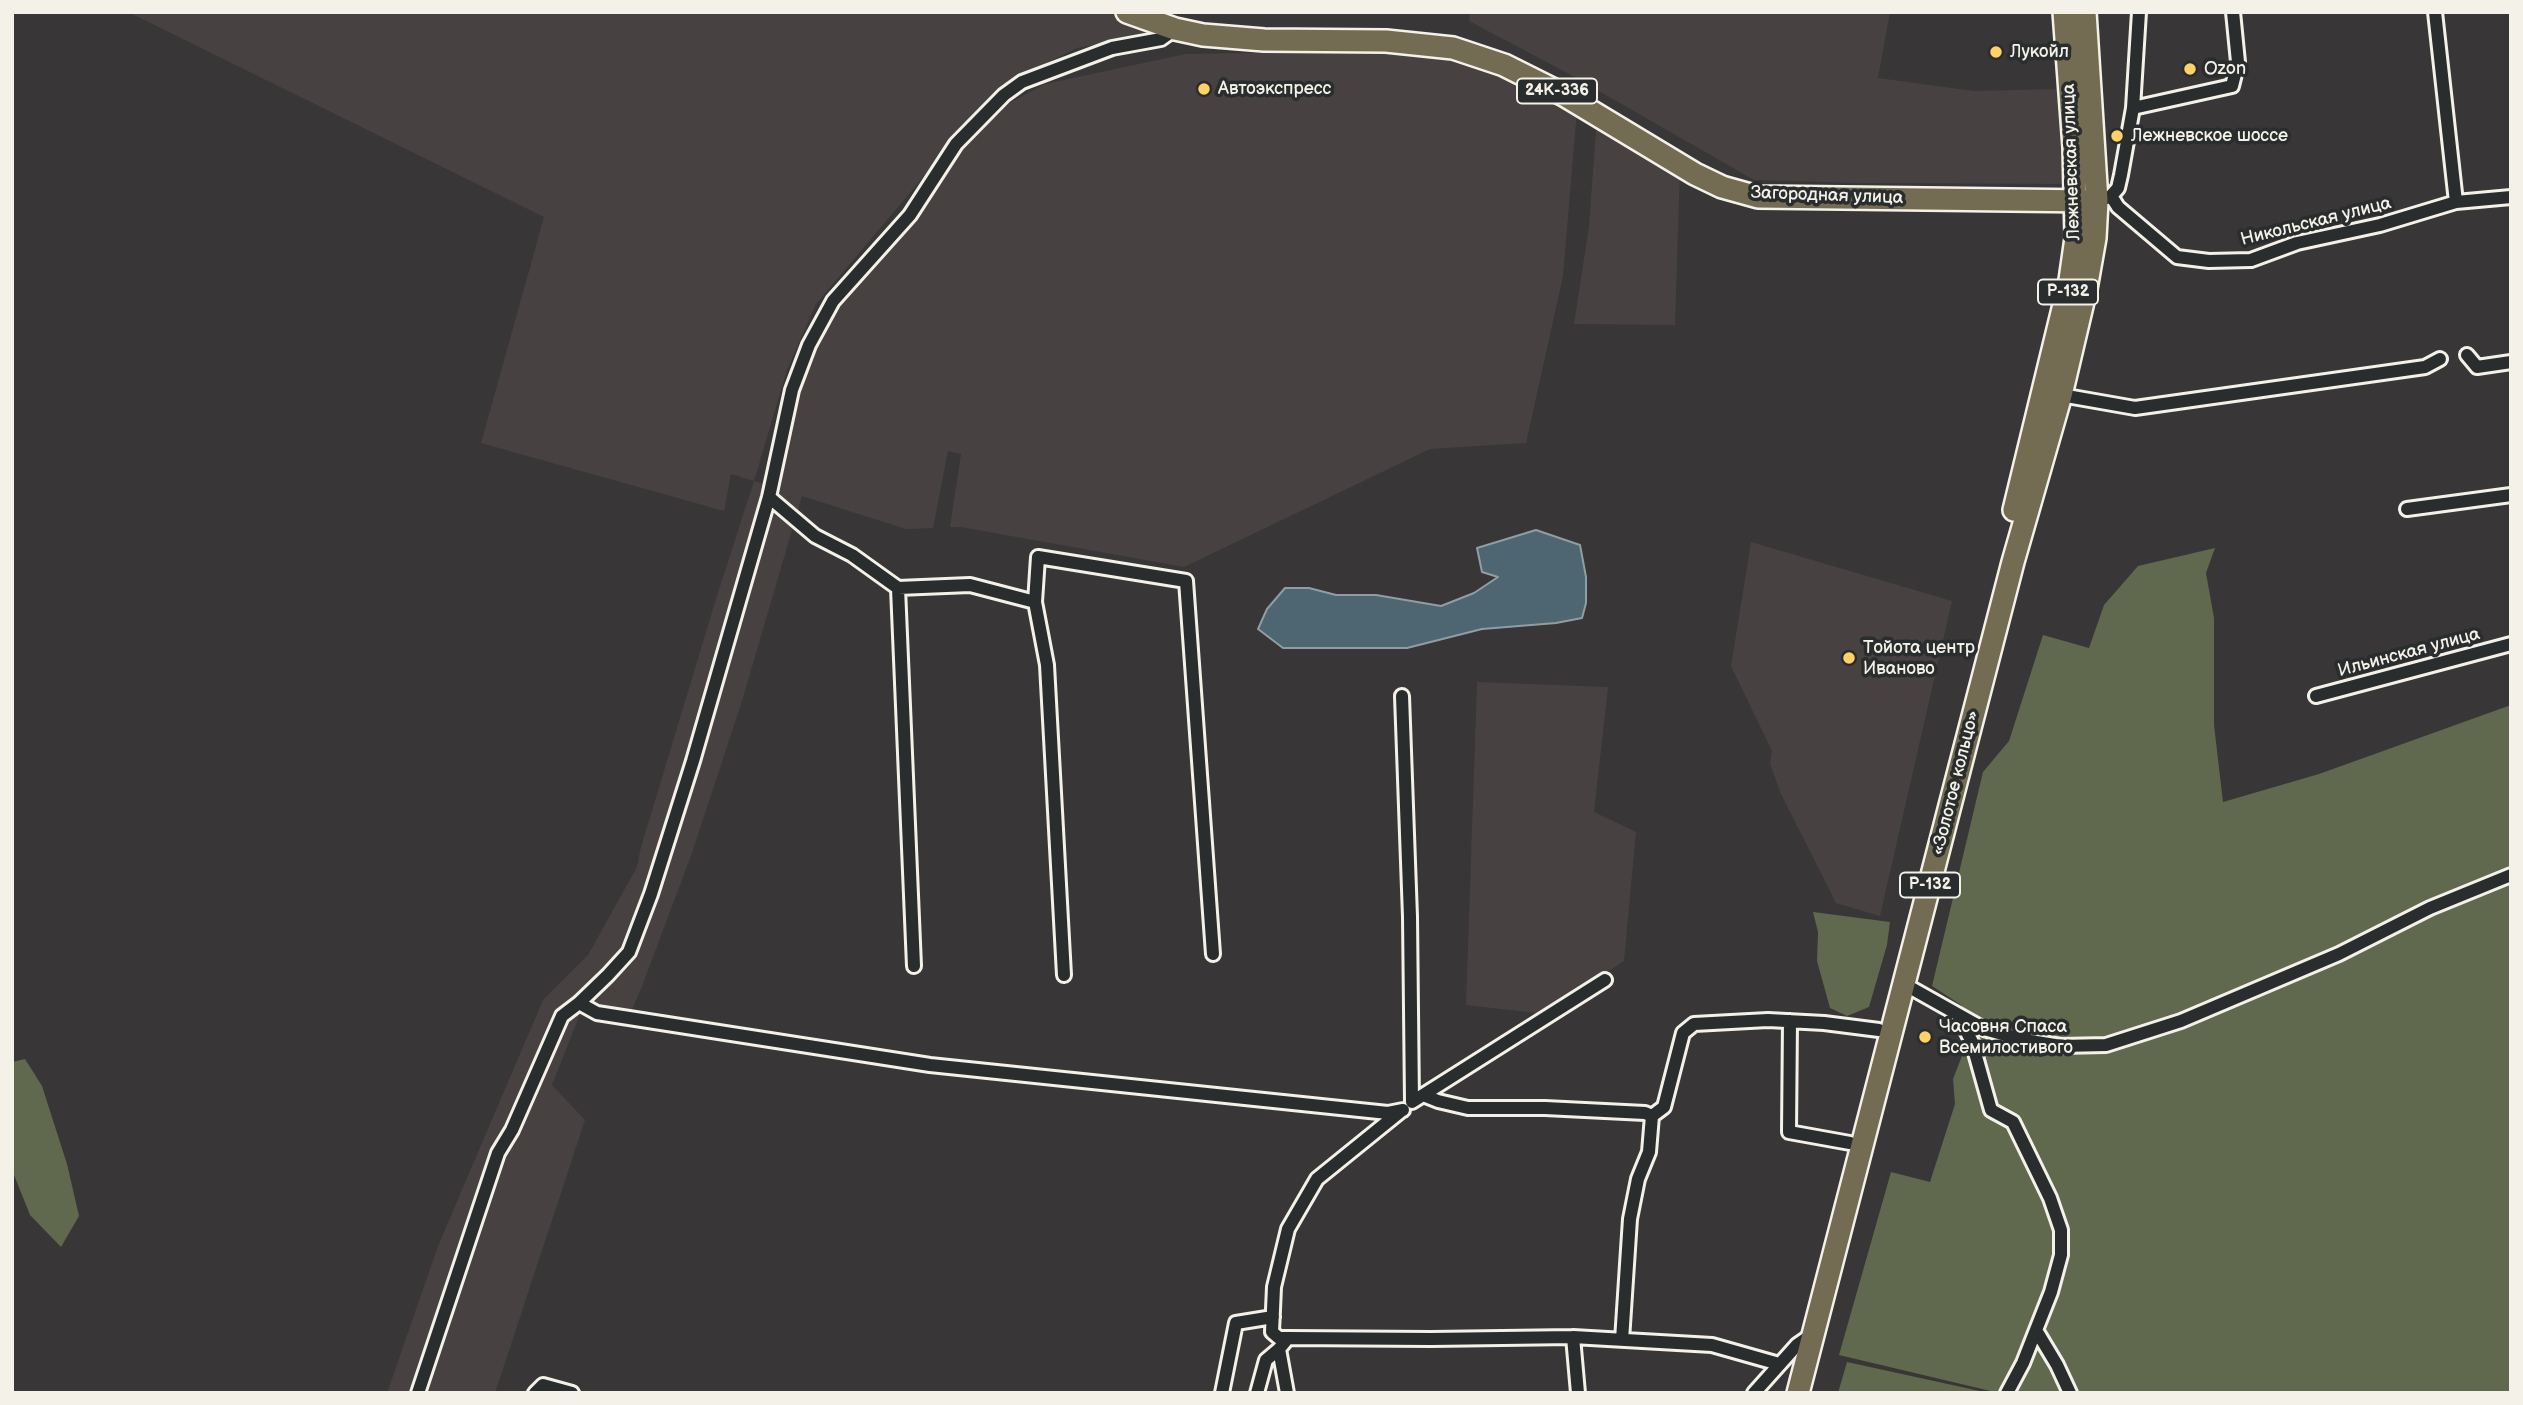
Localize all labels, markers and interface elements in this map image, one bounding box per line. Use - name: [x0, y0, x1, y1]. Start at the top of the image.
- place label: Лукойл: [2010, 41, 2069, 63]
- marker: Лукойл: [1988, 44, 2004, 60]
- place label: Ozon: [2204, 58, 2246, 80]
- marker: Ozon: [2182, 61, 2198, 77]
- place label: Автоэкспресс: [1218, 78, 1331, 100]
- road number: 24К-336: [1517, 78, 1597, 104]
- marker: Автоэкспресс: [1196, 81, 1212, 97]
- street label: Лежневская улица: [2058, 83, 2086, 241]
- place label: Лежневское шоссе: [2131, 125, 2288, 147]
- marker: Лежневское шоссе: [2109, 128, 2125, 144]
- street label: Загородная улица: [1750, 183, 1904, 209]
- street label: Никольская улица: [2238, 193, 2394, 251]
- road number: Р-132: [2038, 280, 2098, 304]
- street label: Ильинская улица: [2336, 624, 2482, 682]
- place label: Тойота центр Иваново: [1863, 637, 1975, 680]
- marker: Тойота центр Иваново: [1841, 650, 1857, 666]
- street label: «Золотое кольцо»: [1928, 708, 1984, 858]
- road number: Р-132: [1900, 872, 1960, 898]
- place label: Часовня Спаса Всемилостивого: [1939, 1016, 2073, 1058]
- marker: Часовня Спаса Всемилостивого: [1917, 1029, 1933, 1045]

